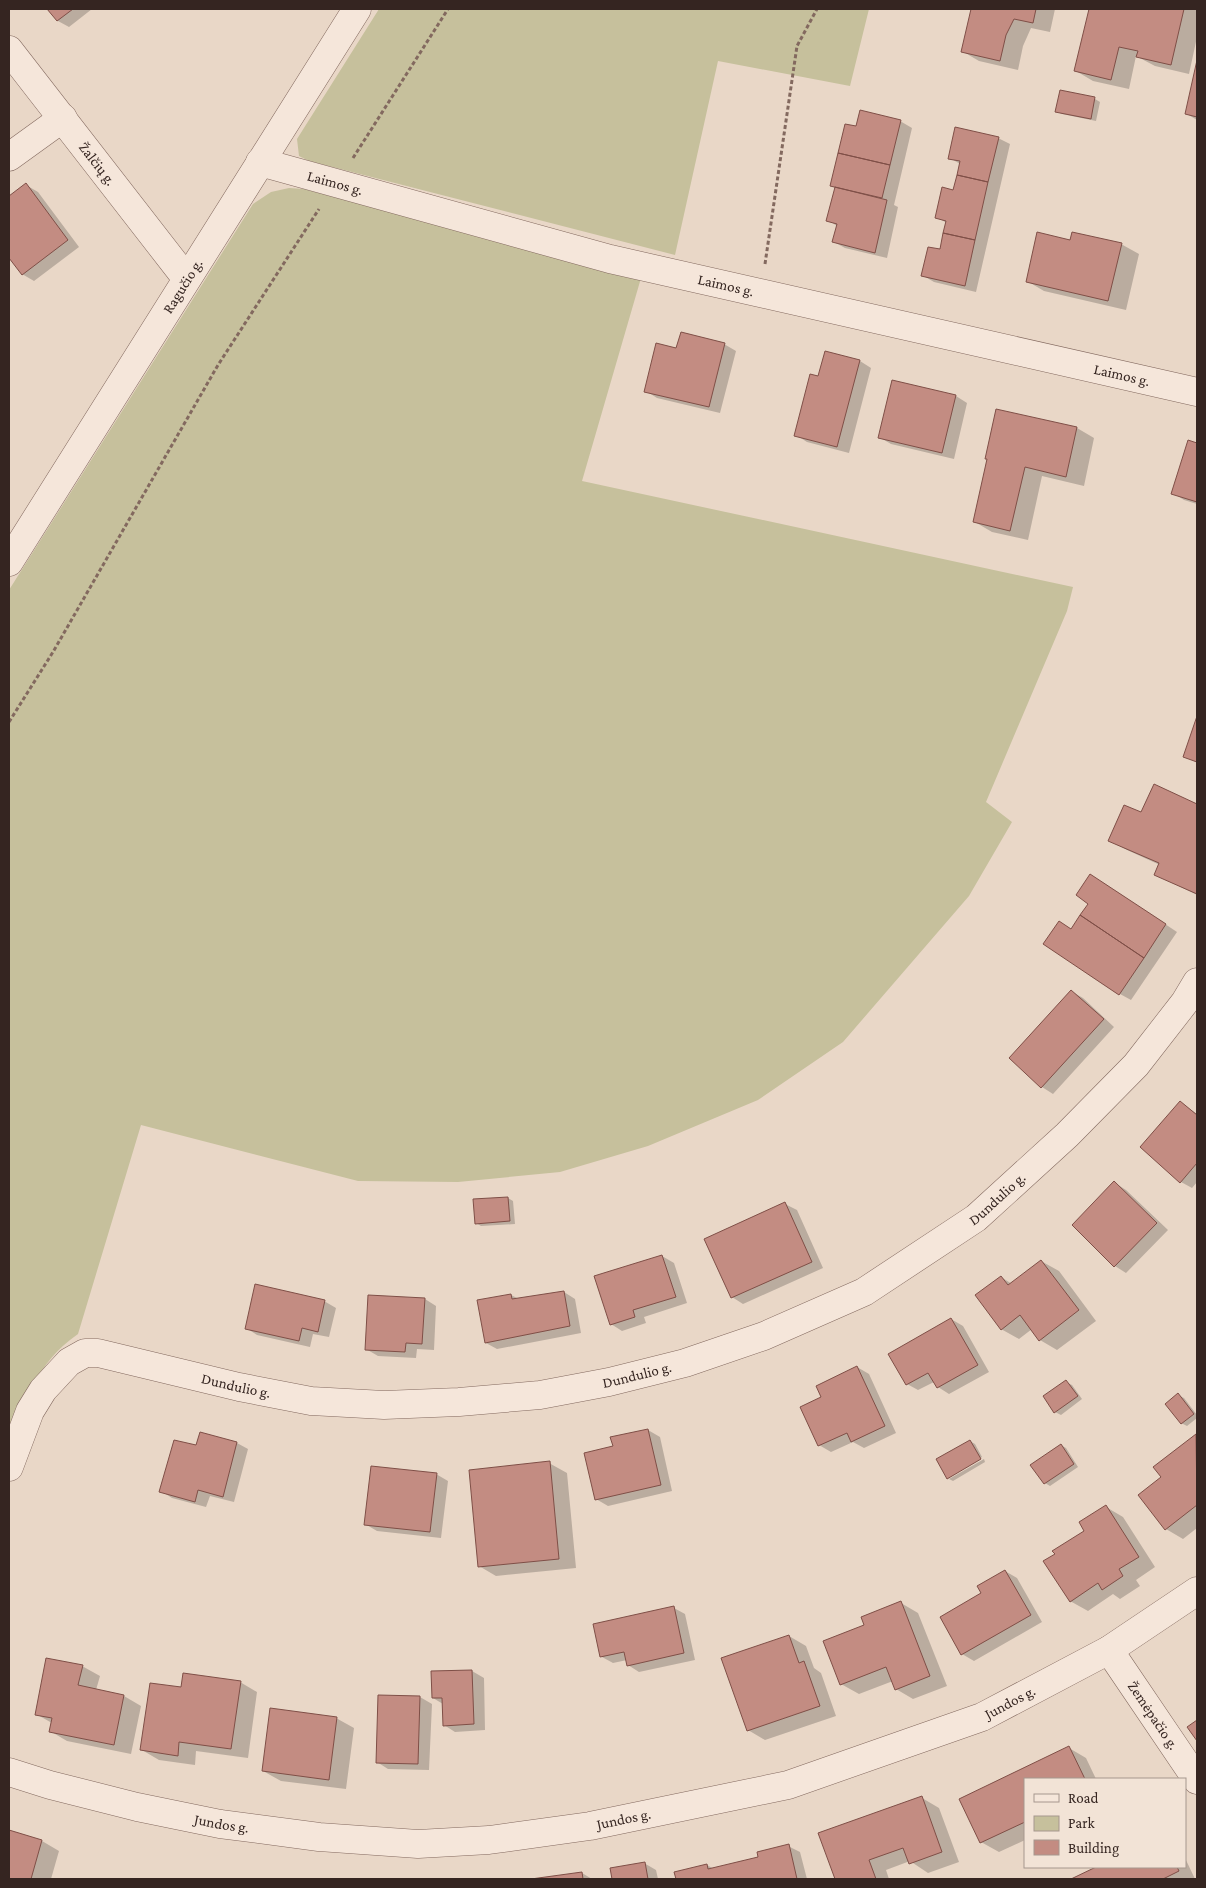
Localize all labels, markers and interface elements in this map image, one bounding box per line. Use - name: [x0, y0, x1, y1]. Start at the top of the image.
- street label: Žalčių g.: [76, 139, 119, 188]
- street label: Laimos g.: [306, 168, 365, 198]
- street label: Ragučio g.: [160, 256, 206, 316]
- street label: Laimos g.: [696, 271, 755, 300]
- street label: Laimos g.: [1092, 361, 1151, 389]
- street label: Dundulio g.: [966, 1169, 1029, 1228]
- street label: Dundulio g.: [601, 1359, 673, 1391]
- street label: Dundulio g.: [200, 1370, 272, 1401]
- street label: Žemėpačio g.: [1125, 1678, 1182, 1753]
- street label: Jundos g.: [980, 1682, 1038, 1724]
- legend: [1024, 1778, 1186, 1868]
- text: Road: [1068, 1790, 1099, 1806]
- street label: Jundos g.: [593, 1806, 652, 1834]
- street label: Jundos g.: [191, 1811, 250, 1836]
- text: Park: [1068, 1815, 1095, 1831]
- text: Building: [1068, 1840, 1119, 1857]

